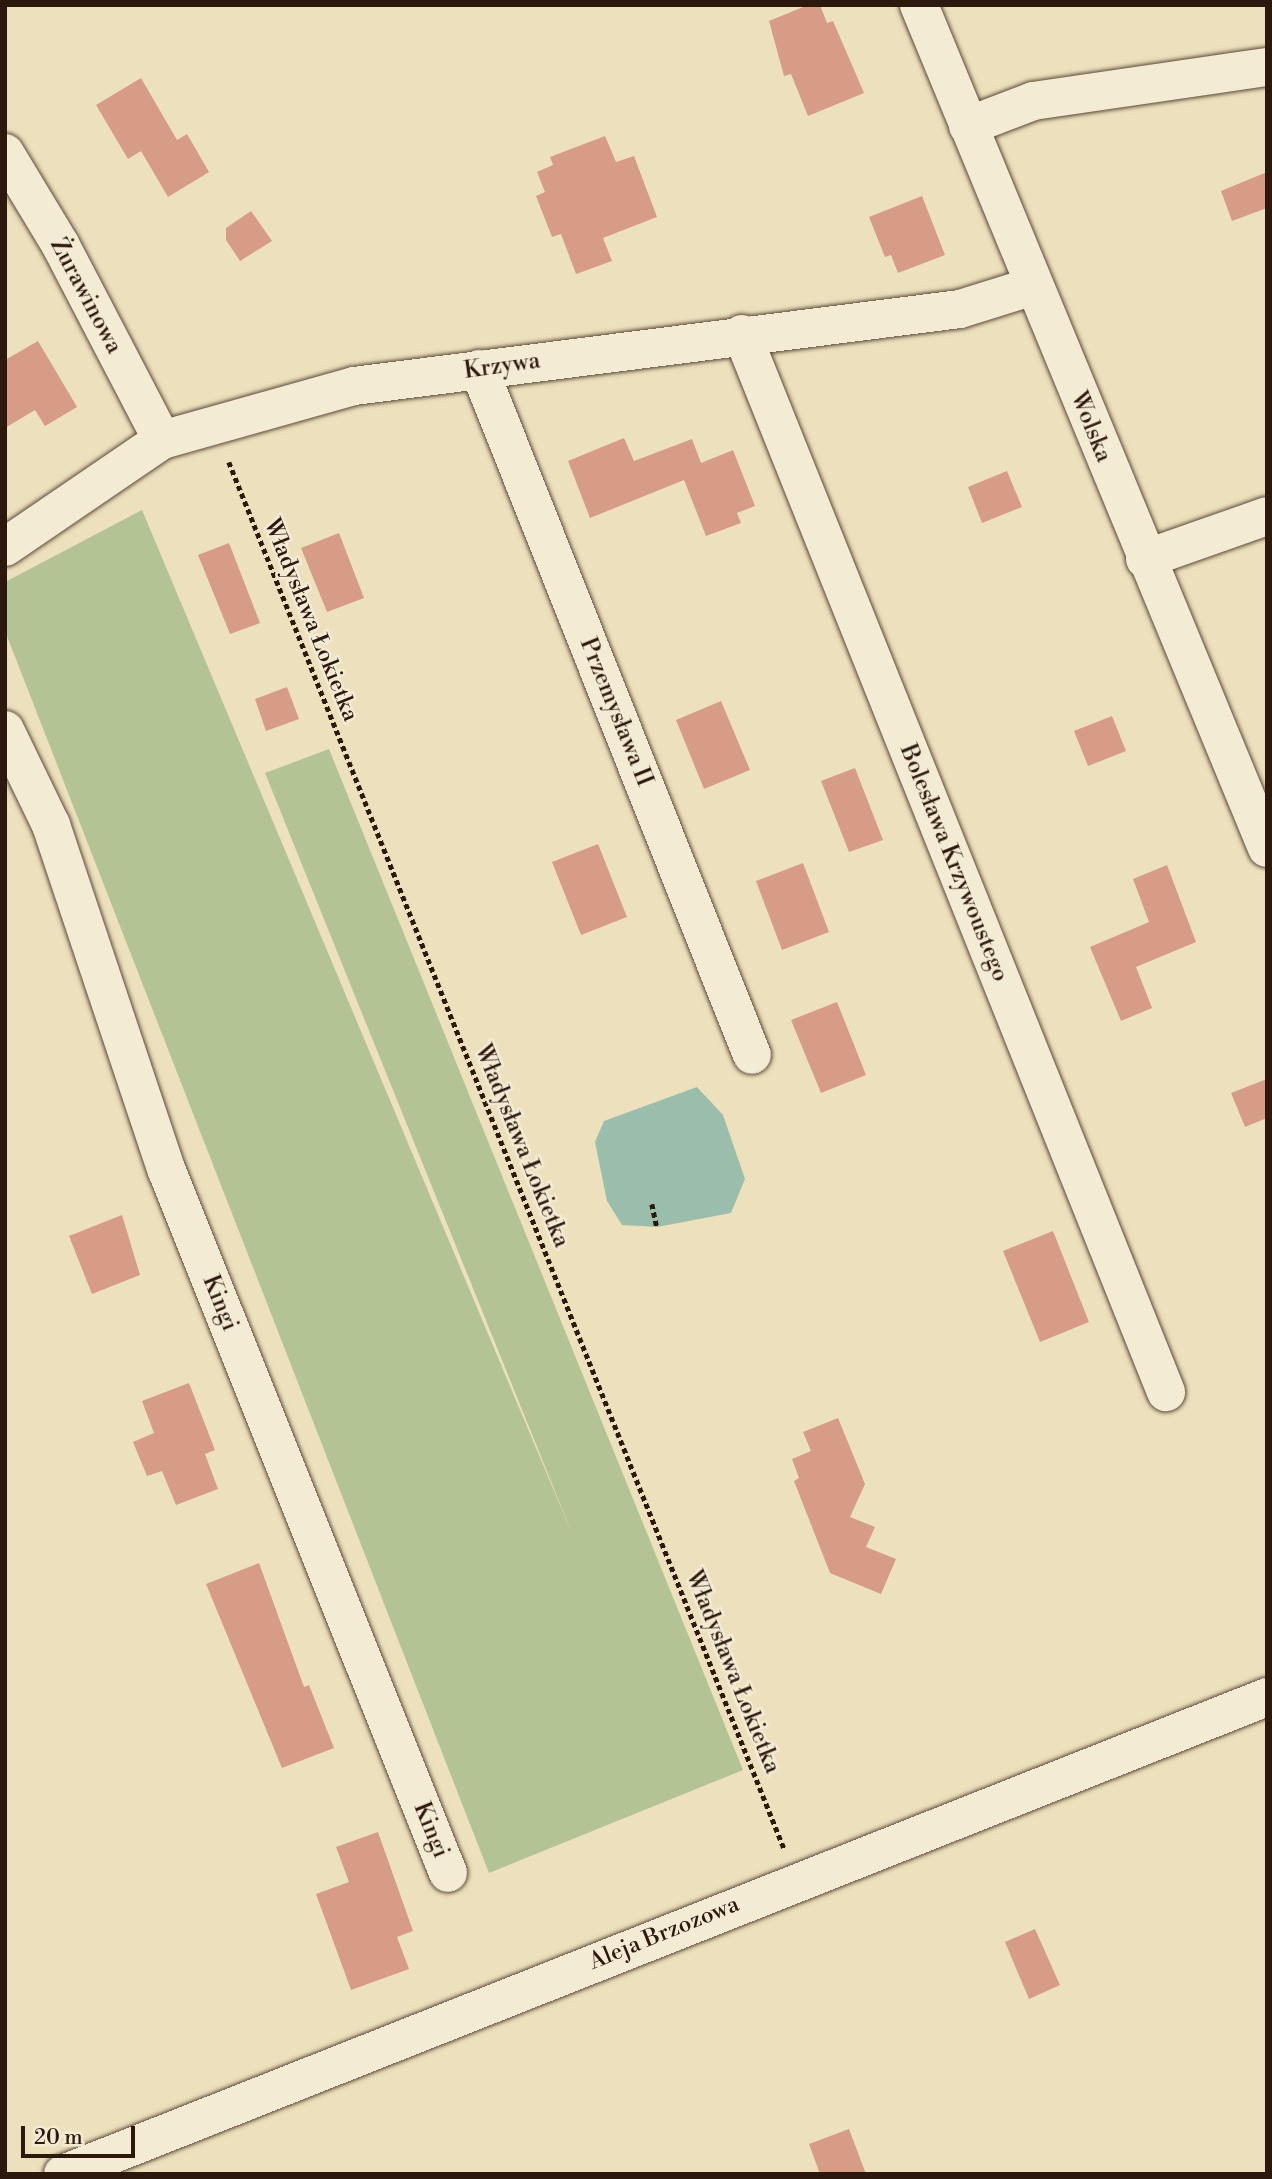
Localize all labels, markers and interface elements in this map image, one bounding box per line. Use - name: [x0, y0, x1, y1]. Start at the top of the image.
- street label: Żurawinowa: [44, 234, 128, 358]
- street label: Krzywa: [462, 347, 542, 385]
- street label: Wolska: [1064, 388, 1118, 466]
- street label: Władysława Łokietka: [258, 514, 364, 726]
- street label: Przemysława II: [574, 634, 658, 790]
- street label: Bolesława Krzywoustego: [894, 740, 1014, 986]
- street label: Władysława Łokietka: [469, 1040, 575, 1252]
- street label: Kingi: [196, 1271, 244, 1335]
- street label: Władysława Łokietka: [680, 1566, 786, 1778]
- street label: Kingi: [407, 1798, 455, 1862]
- street label: Aleja Brzozowa: [585, 1890, 743, 1976]
- scale bar: [24, 2112, 138, 2156]
- text: 20 m: [34, 2125, 83, 2151]

